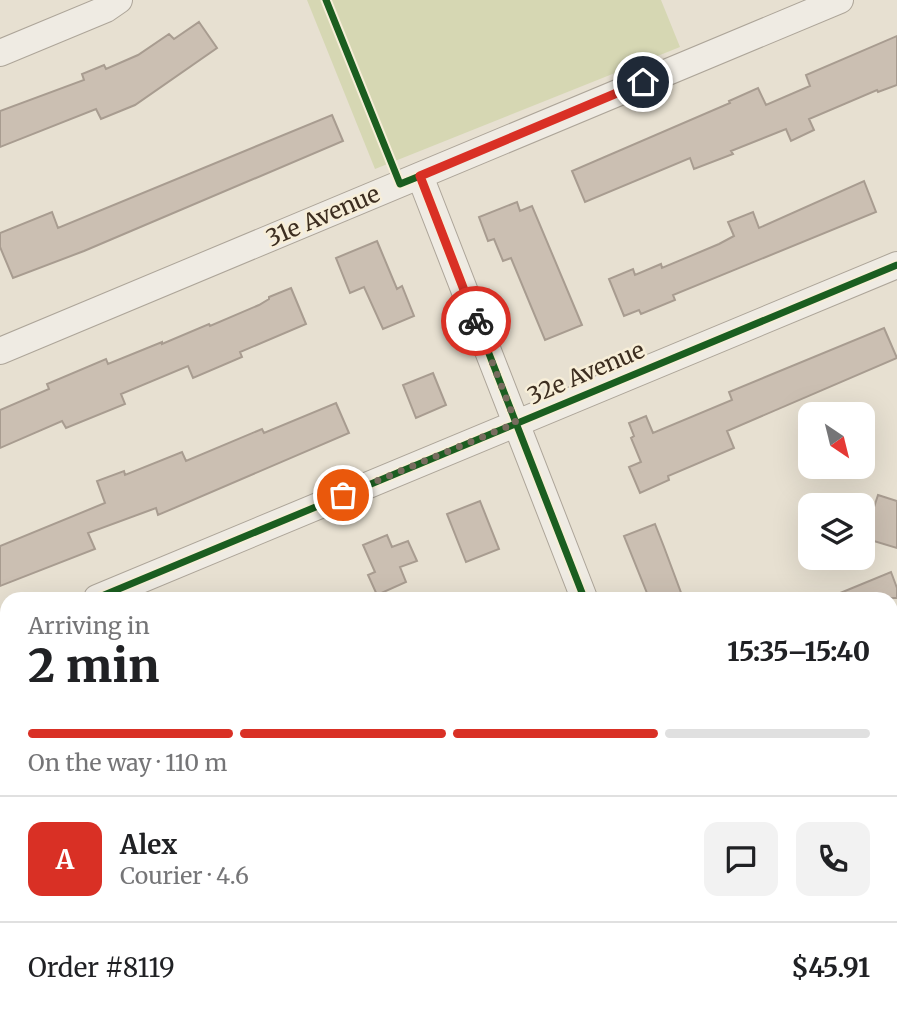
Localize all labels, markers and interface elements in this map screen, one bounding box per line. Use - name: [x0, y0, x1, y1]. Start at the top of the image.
- pin: [613, 52, 673, 112]
- icon: home: [624, 63, 662, 101]
- street label: 31e Avenue: [262, 179, 384, 252]
- courier: [441, 286, 511, 356]
- icon: bike: [457, 302, 495, 340]
- street label: 32e Avenue: [523, 335, 649, 410]
- north arrow: [798, 402, 875, 480]
- map controls: [798, 402, 875, 570]
- pin: [313, 465, 373, 525]
- icon: bag: [324, 476, 362, 514]
- button: layers: [798, 493, 875, 570]
- text: Arriving in: [28, 611, 150, 640]
- text: 15:35–15:40: [727, 635, 870, 668]
- text: 2 min: [28, 637, 160, 695]
- text: On the way · 110 m: [28, 748, 227, 777]
- button: chat: [704, 822, 778, 896]
- button: phone: [796, 822, 870, 896]
- text: Alex: [120, 828, 177, 861]
- text: A: [56, 843, 74, 876]
- text: Courier · 4.6: [120, 861, 249, 890]
- text: Order #8119: [28, 951, 175, 984]
- text: $45.91: [791, 951, 870, 984]

